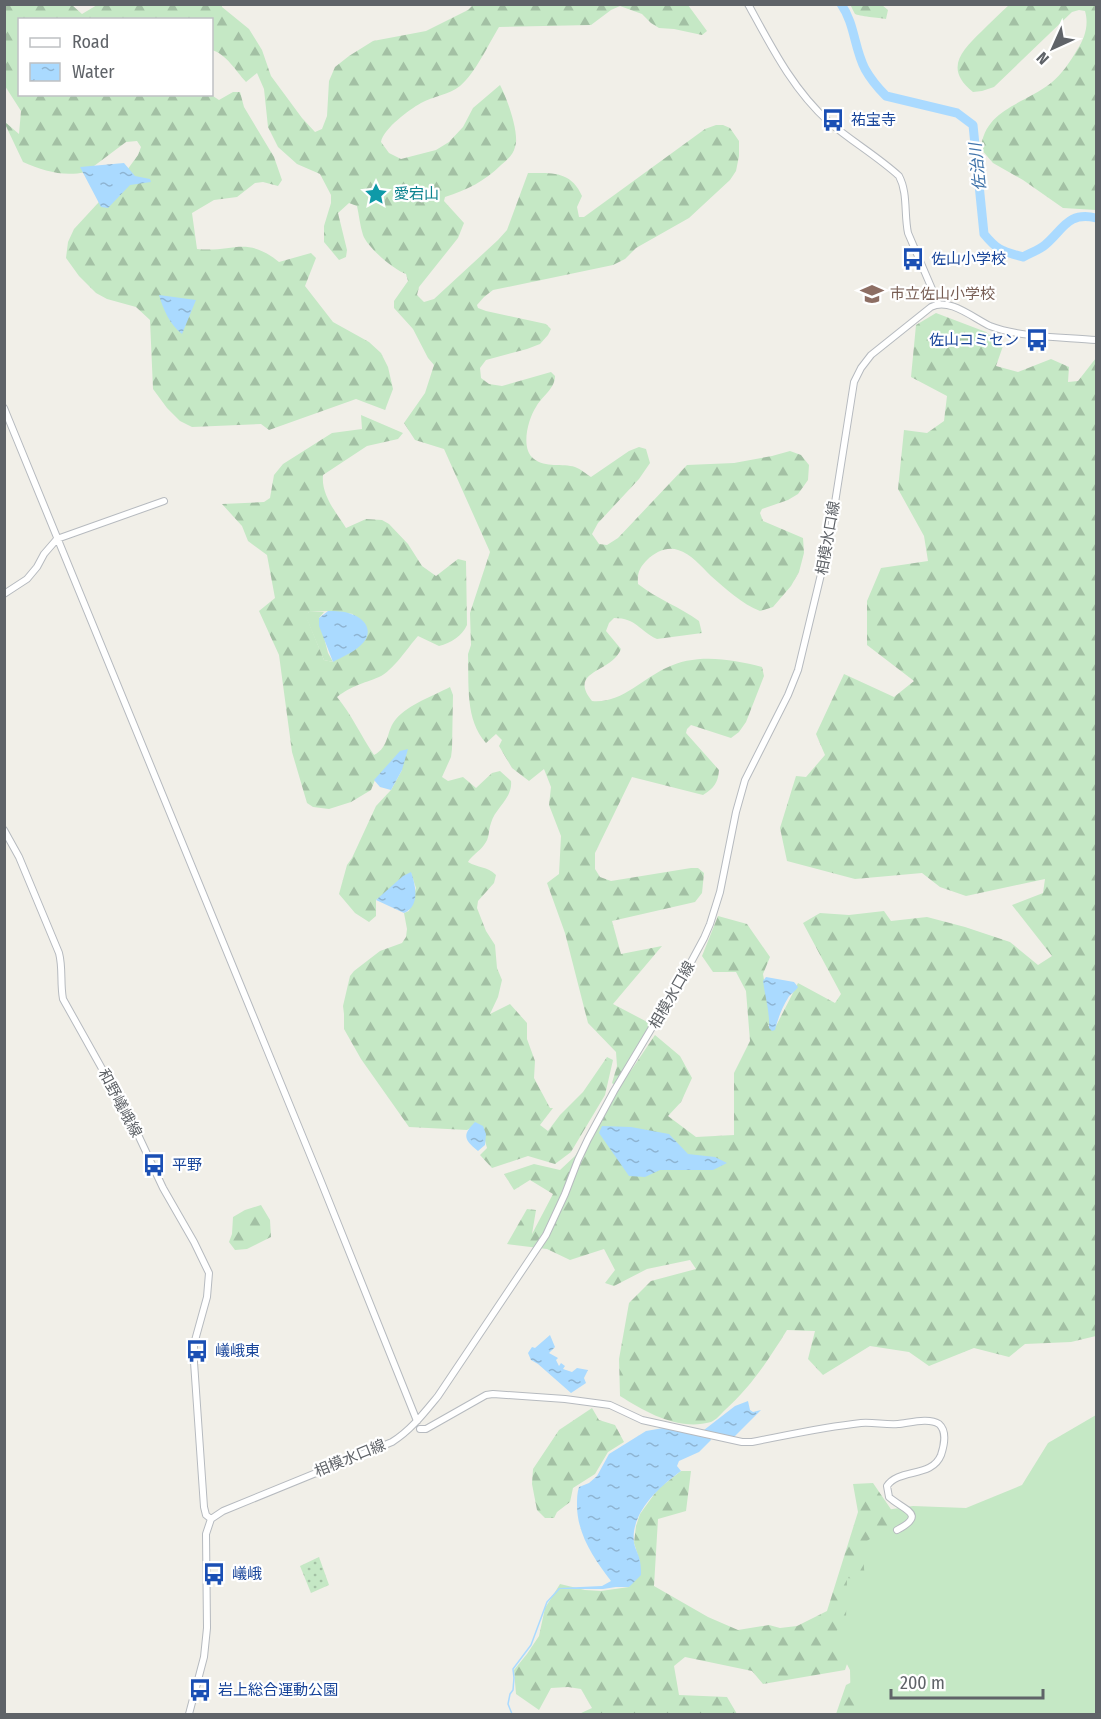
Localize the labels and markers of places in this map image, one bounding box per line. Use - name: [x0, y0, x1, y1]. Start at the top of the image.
- bus stop icon: 祐宝寺: [820, 107, 846, 133]
- place label: 祐宝寺: [851, 111, 896, 129]
- place icon: 愛宕山: [363, 181, 389, 207]
- place label: 愛宕山: [394, 185, 439, 203]
- bus stop icon: 佐山小学校: [900, 246, 926, 272]
- place label: 佐山小学校: [931, 250, 1006, 268]
- school or university icon: 市立佐山小学校: [859, 281, 885, 307]
- place label: 市立佐山小学校: [890, 285, 995, 303]
- bus stop icon: 佐山コミセン: [1024, 327, 1050, 353]
- place label: 佐山コミセン: [929, 331, 1019, 349]
- bus stop icon: 平野: [141, 1152, 167, 1178]
- place label: 平野: [172, 1156, 202, 1174]
- bus stop icon: 嶬峨東: [184, 1338, 210, 1364]
- place label: 嶬峨東: [215, 1342, 260, 1360]
- bus stop icon: 嶬峨: [201, 1561, 227, 1587]
- place label: 嶬峨: [232, 1565, 262, 1583]
- bus stop icon: 岩上総合運動公園: [187, 1677, 213, 1703]
- place label: 岩上総合運動公園: [218, 1681, 338, 1699]

